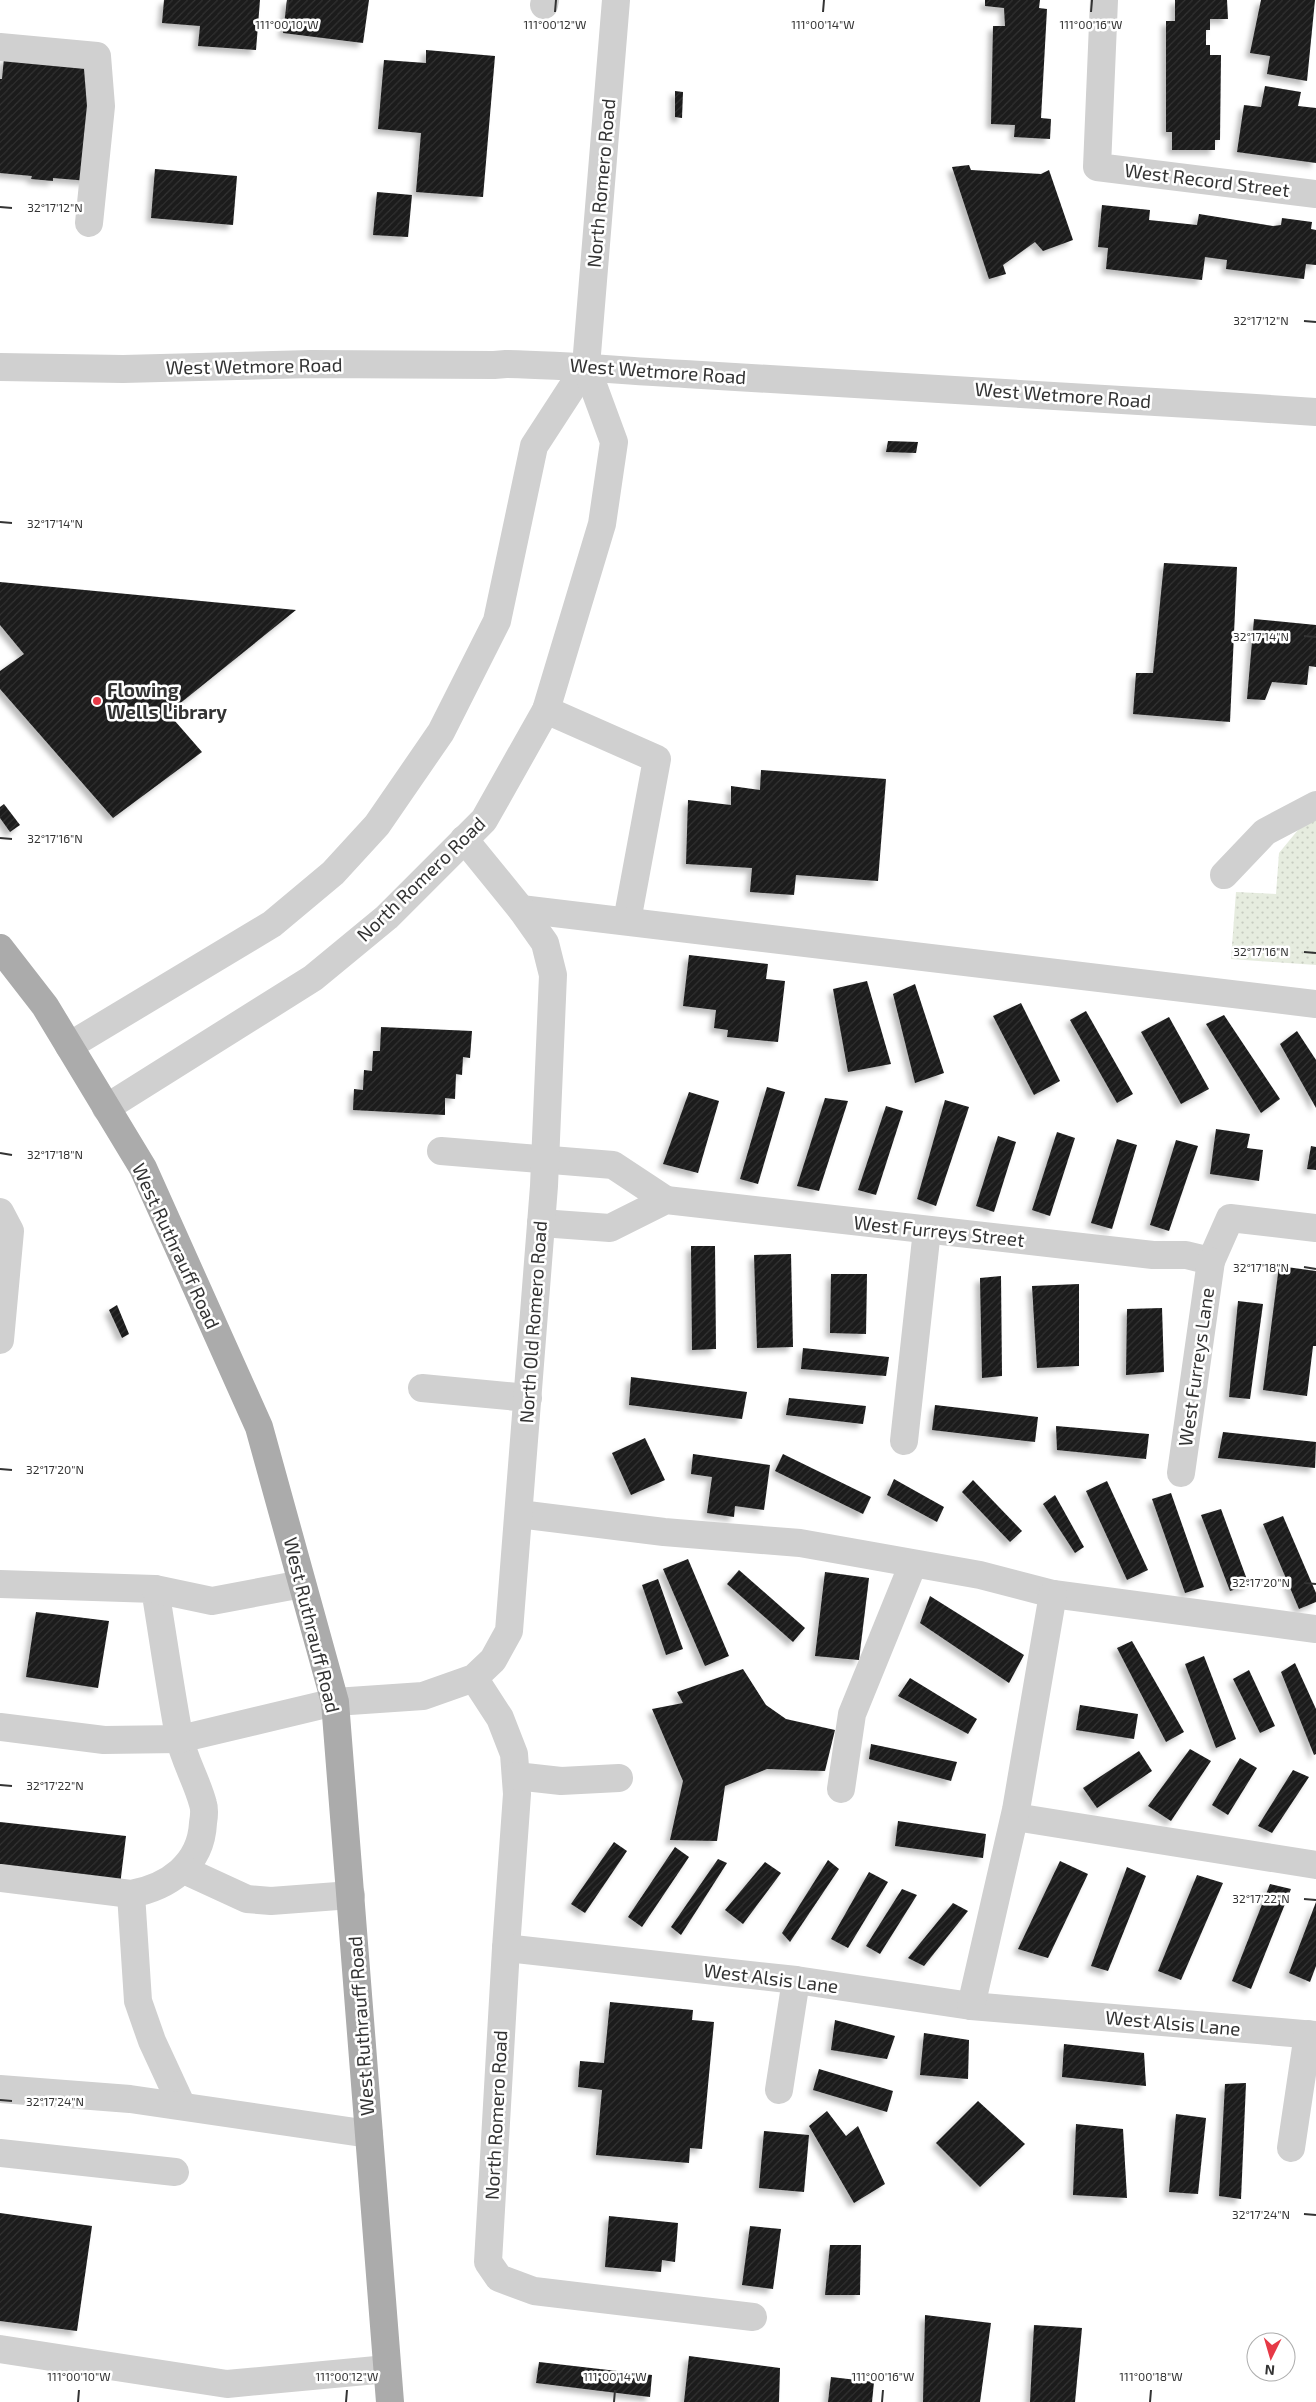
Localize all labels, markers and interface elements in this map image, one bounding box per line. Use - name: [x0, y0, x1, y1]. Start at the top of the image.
- text: 111°00'10"W: [255, 17, 319, 31]
- text: 111°00'12"W: [524, 17, 586, 31]
- text: 111°00'14"W: [791, 17, 855, 31]
- text: 111°00'16"W: [1060, 17, 1122, 31]
- street label: North Romero Road: [582, 97, 619, 269]
- street label: West Record Street: [1123, 158, 1291, 201]
- text: 32°17'12"N: [27, 200, 83, 214]
- text: 32°17'12"N: [1233, 313, 1289, 327]
- street label: West Wetmore Road: [165, 352, 343, 379]
- street label: West Wetmore Road: [569, 353, 747, 388]
- street label: West Wetmore Road: [974, 377, 1152, 412]
- text: 32°17'14"N: [27, 516, 83, 530]
- text: 32°17'14"N: [1233, 629, 1289, 643]
- place label: Flowing Wells Library: [107, 678, 227, 724]
- marker: Flowing Wells Library: [91, 695, 103, 707]
- street label: North Romero Road: [352, 811, 490, 946]
- text: 32°17'16"N: [27, 831, 83, 845]
- text: 32°17'16"N: [1233, 944, 1289, 958]
- text: 32°17'18"N: [27, 1147, 83, 1161]
- street label: West Ruthrauff Road: [128, 1159, 225, 1332]
- street label: West Furreys Street: [852, 1210, 1026, 1251]
- street label: North Old Romero Road: [514, 1220, 551, 1424]
- text: 32°17'18"N: [1233, 1260, 1289, 1274]
- street label: West Furreys Lane: [1173, 1286, 1218, 1448]
- text: 32°17'20"N: [26, 1462, 84, 1476]
- street label: West Ruthrauff Road: [280, 1535, 345, 1715]
- text: 32°17'20"N: [1232, 1575, 1290, 1589]
- text: 32°17'22"N: [26, 1778, 84, 1792]
- text: 32°17'22"N: [1232, 1891, 1290, 1905]
- street label: West Ruthrauff Road: [343, 1935, 378, 2117]
- street label: West Alsis Lane: [702, 1958, 840, 1997]
- street label: West Alsis Lane: [1104, 2005, 1242, 2040]
- street label: North Romero Road: [480, 2030, 511, 2200]
- text: 32°17'24"N: [26, 2094, 84, 2108]
- text: 32°17'24"N: [1232, 2207, 1290, 2221]
- north arrow: [1246, 2332, 1296, 2382]
- text: N: [1264, 2362, 1276, 2379]
- text: 111°00'10"W: [47, 2369, 111, 2383]
- text: 111°00'12"W: [316, 2369, 378, 2383]
- text: 111°00'14"W: [583, 2369, 647, 2383]
- text: 111°00'16"W: [852, 2369, 914, 2383]
- text: 111°00'18"W: [1119, 2369, 1183, 2383]

